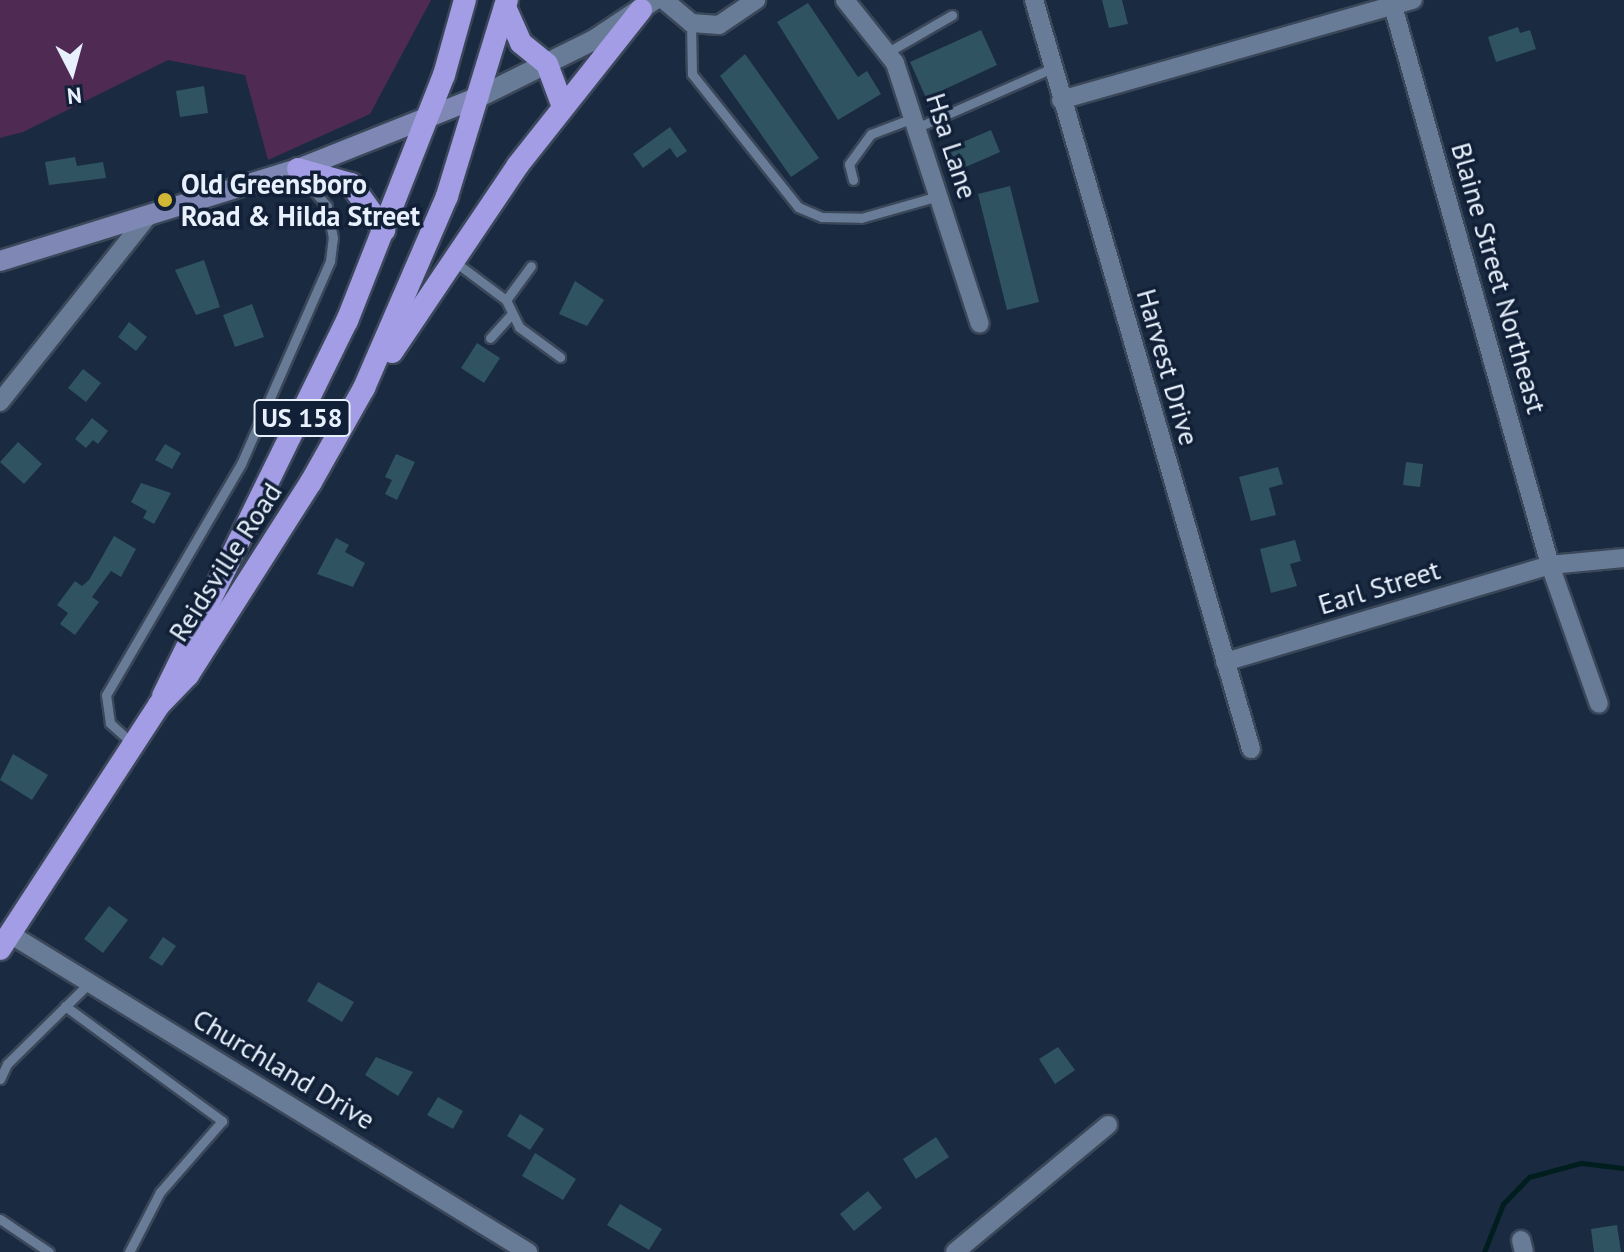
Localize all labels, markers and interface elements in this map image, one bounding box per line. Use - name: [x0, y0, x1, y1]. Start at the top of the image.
- north arrow: [32, 32, 112, 112]
- text: N: [66, 81, 83, 111]
- street label: Hsa Lane: [919, 89, 985, 203]
- street label: Blaine Street Northeast: [1444, 139, 1554, 417]
- place label: Old Greensboro Road & Hilda Street: [181, 167, 420, 233]
- marker: Old Greensboro Road & Hilda Street: [156, 191, 174, 209]
- street label: Harvest Drive: [1130, 285, 1206, 449]
- road number: US 158: [252, 396, 352, 440]
- street label: Reidsville Road: [161, 476, 289, 648]
- street label: Earl Street: [1314, 553, 1444, 621]
- street label: Churchland Drive: [187, 1001, 381, 1137]

